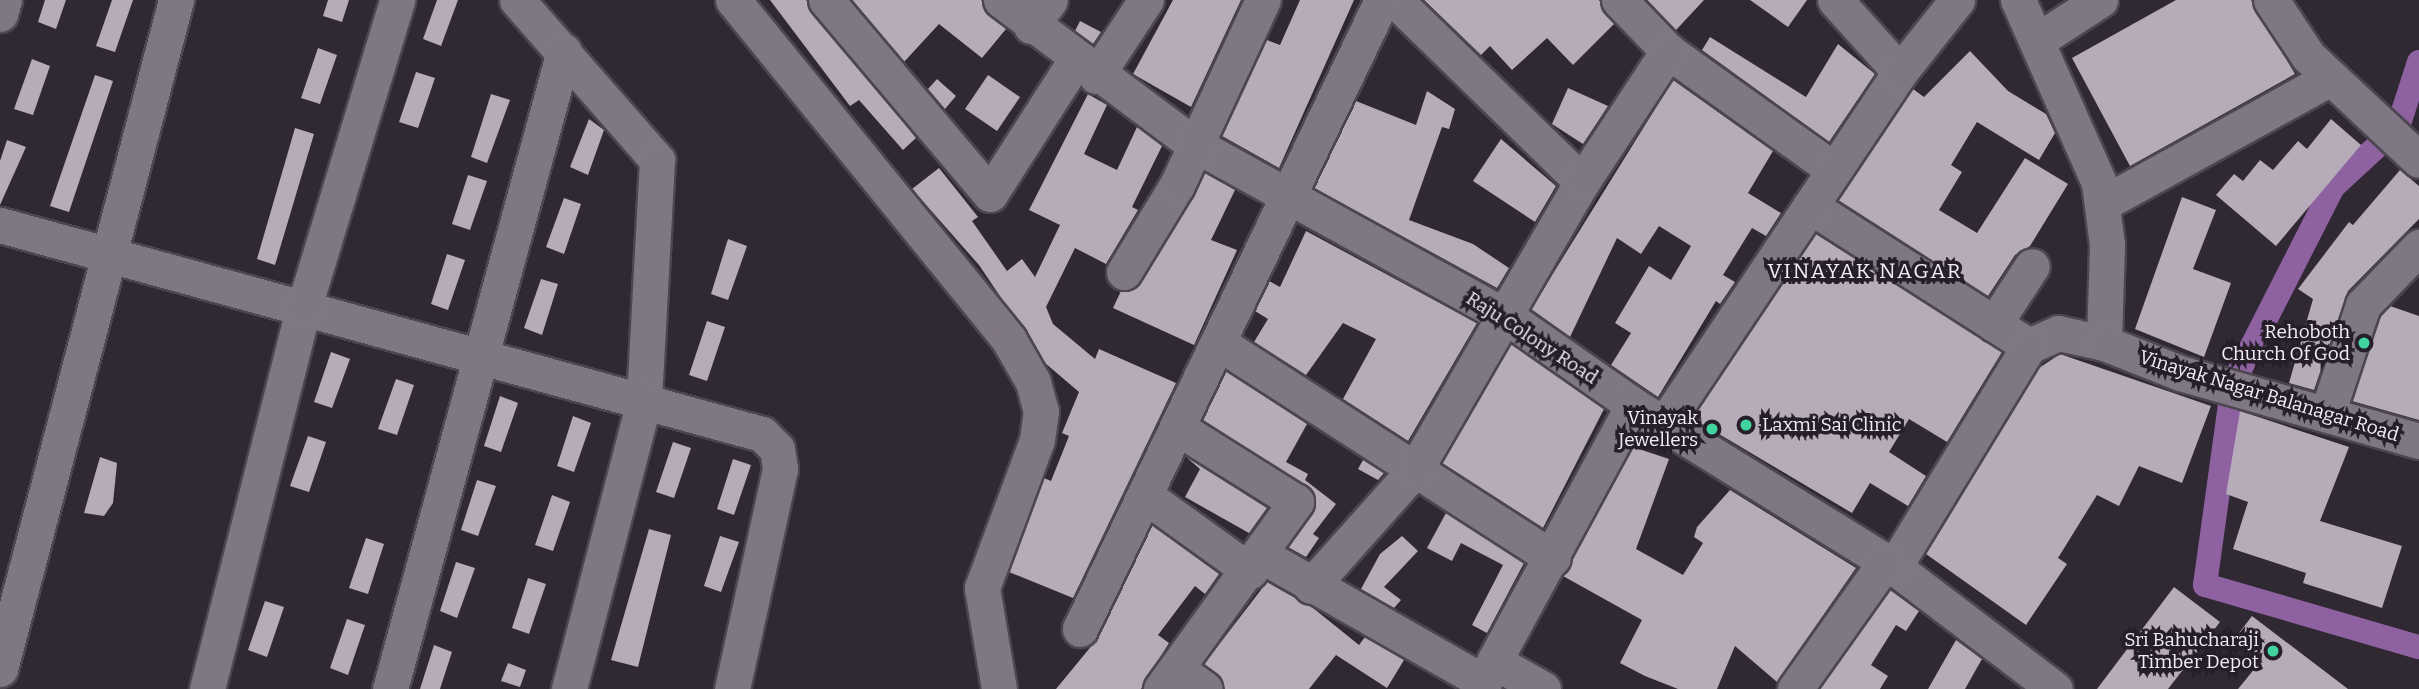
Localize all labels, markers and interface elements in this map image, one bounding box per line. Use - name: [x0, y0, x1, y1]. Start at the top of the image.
- district label: VINAYAK NAGAR: [1769, 258, 1961, 284]
- street label: Raju Colony Road: [1462, 287, 1602, 389]
- place label: Rehoboth Church Of God: [2221, 321, 2350, 365]
- marker: Rehoboth Church Of God: [2356, 335, 2372, 351]
- street label: Vinayak Nagar Balanagar Road: [2136, 346, 2402, 446]
- place label: Vinayak Jewellers: [1618, 407, 1698, 451]
- place label: Laxmi Sai Clinic: [1762, 414, 1902, 436]
- marker: Laxmi Sai Clinic: [1736, 415, 1756, 435]
- marker: Vinayak Jewellers: [1704, 421, 1720, 437]
- place label: Sri Bahucharaji Timber Depot: [2124, 629, 2259, 673]
- marker: Sri Bahucharaji Timber Depot: [2265, 643, 2281, 659]

